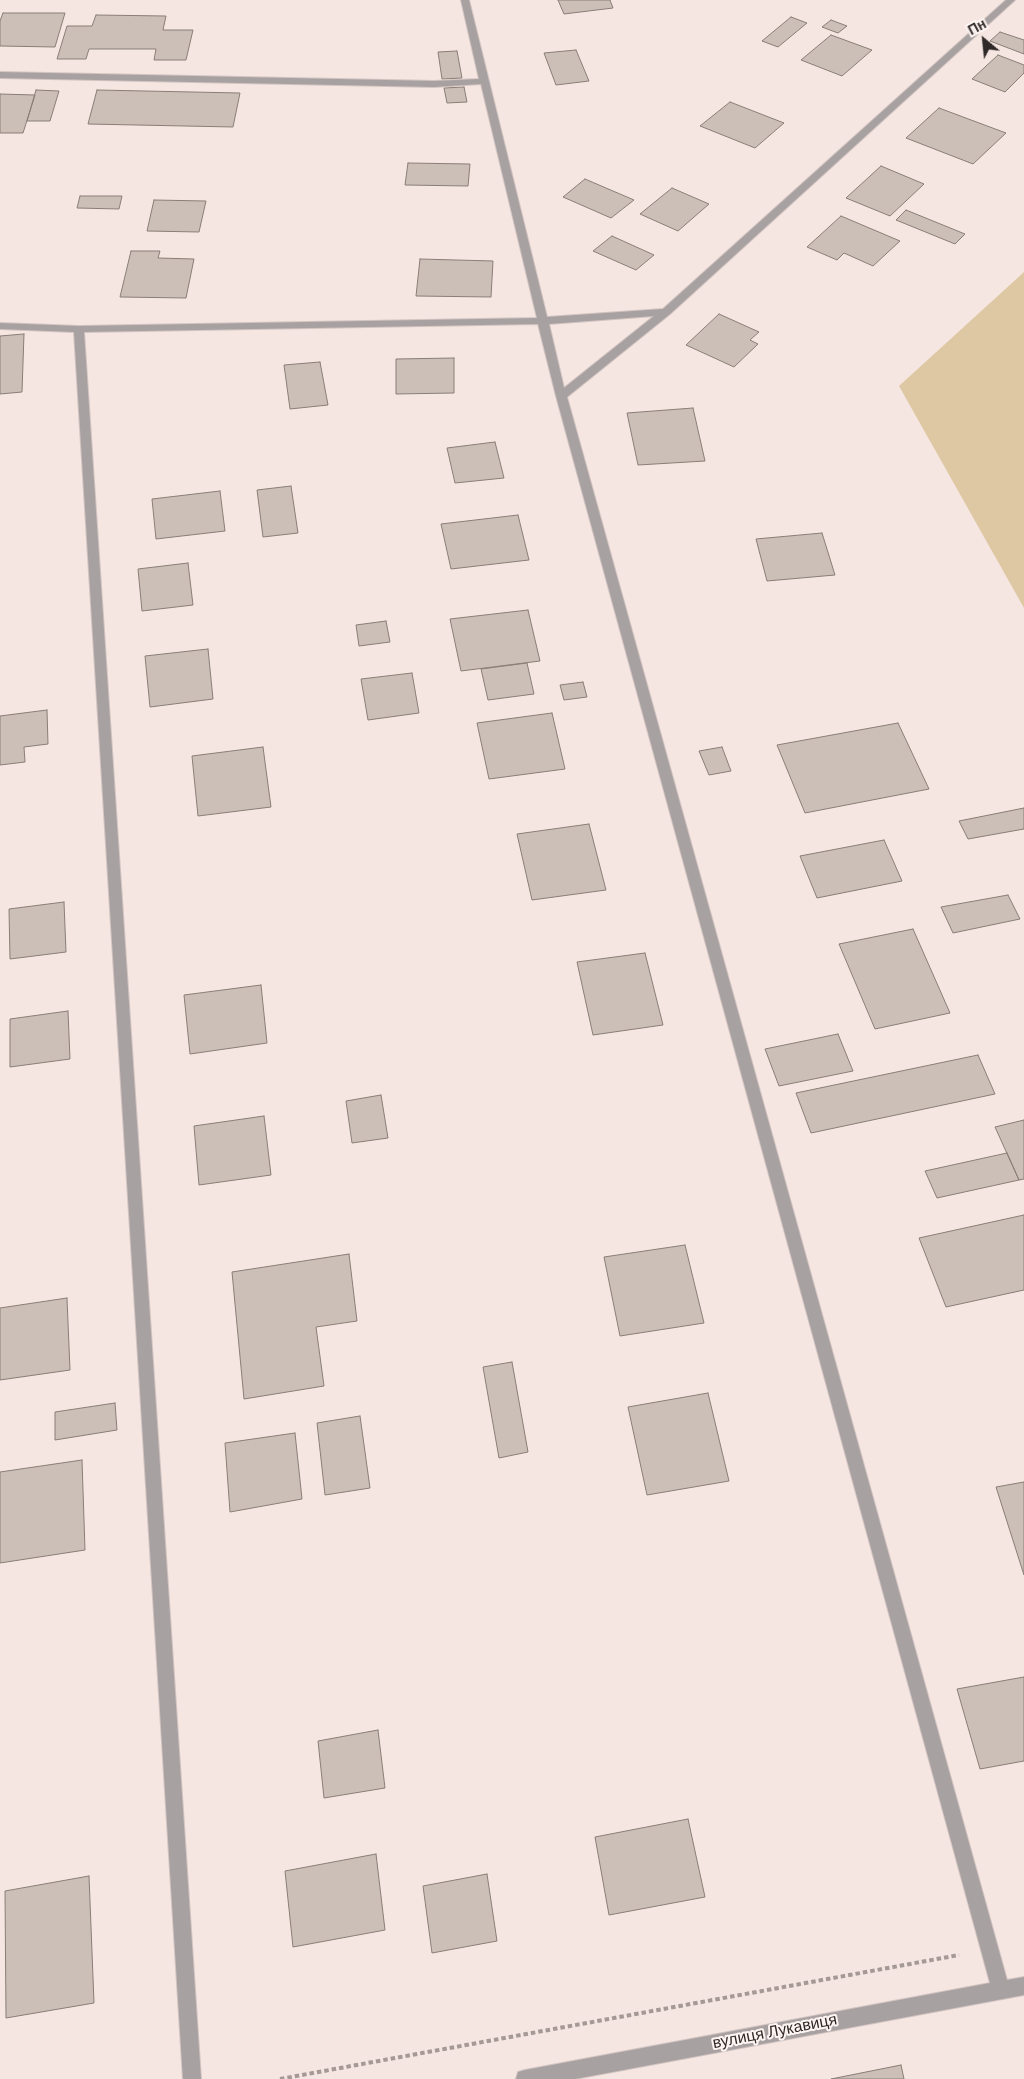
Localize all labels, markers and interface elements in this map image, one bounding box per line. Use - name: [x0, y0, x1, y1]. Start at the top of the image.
- text: Пн: [965, 14, 989, 39]
- north arrow: [959, 15, 1009, 65]
- street label: вулиця Лукавиця: [711, 2011, 839, 2053]

